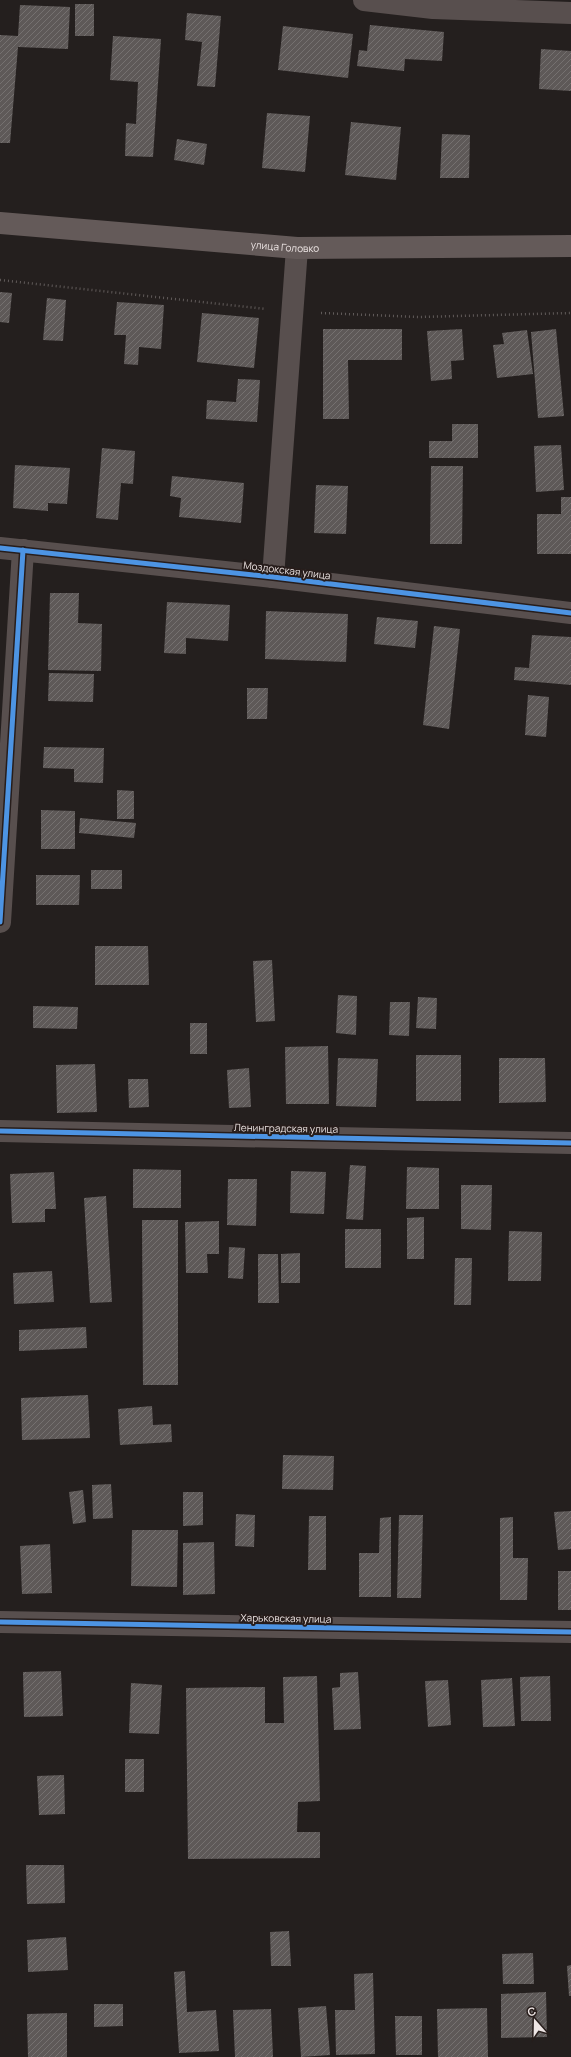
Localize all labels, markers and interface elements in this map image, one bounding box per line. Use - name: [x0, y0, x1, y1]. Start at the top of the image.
- street label: улица Головко: [250, 237, 319, 255]
- street label: Моздокская улица: [243, 558, 331, 582]
- street label: Ленинградская улица: [234, 1120, 338, 1136]
- street label: Харьковская улица: [240, 1610, 332, 1626]
- north arrow: [515, 2001, 555, 2041]
- text: С: [525, 2003, 538, 2020]

